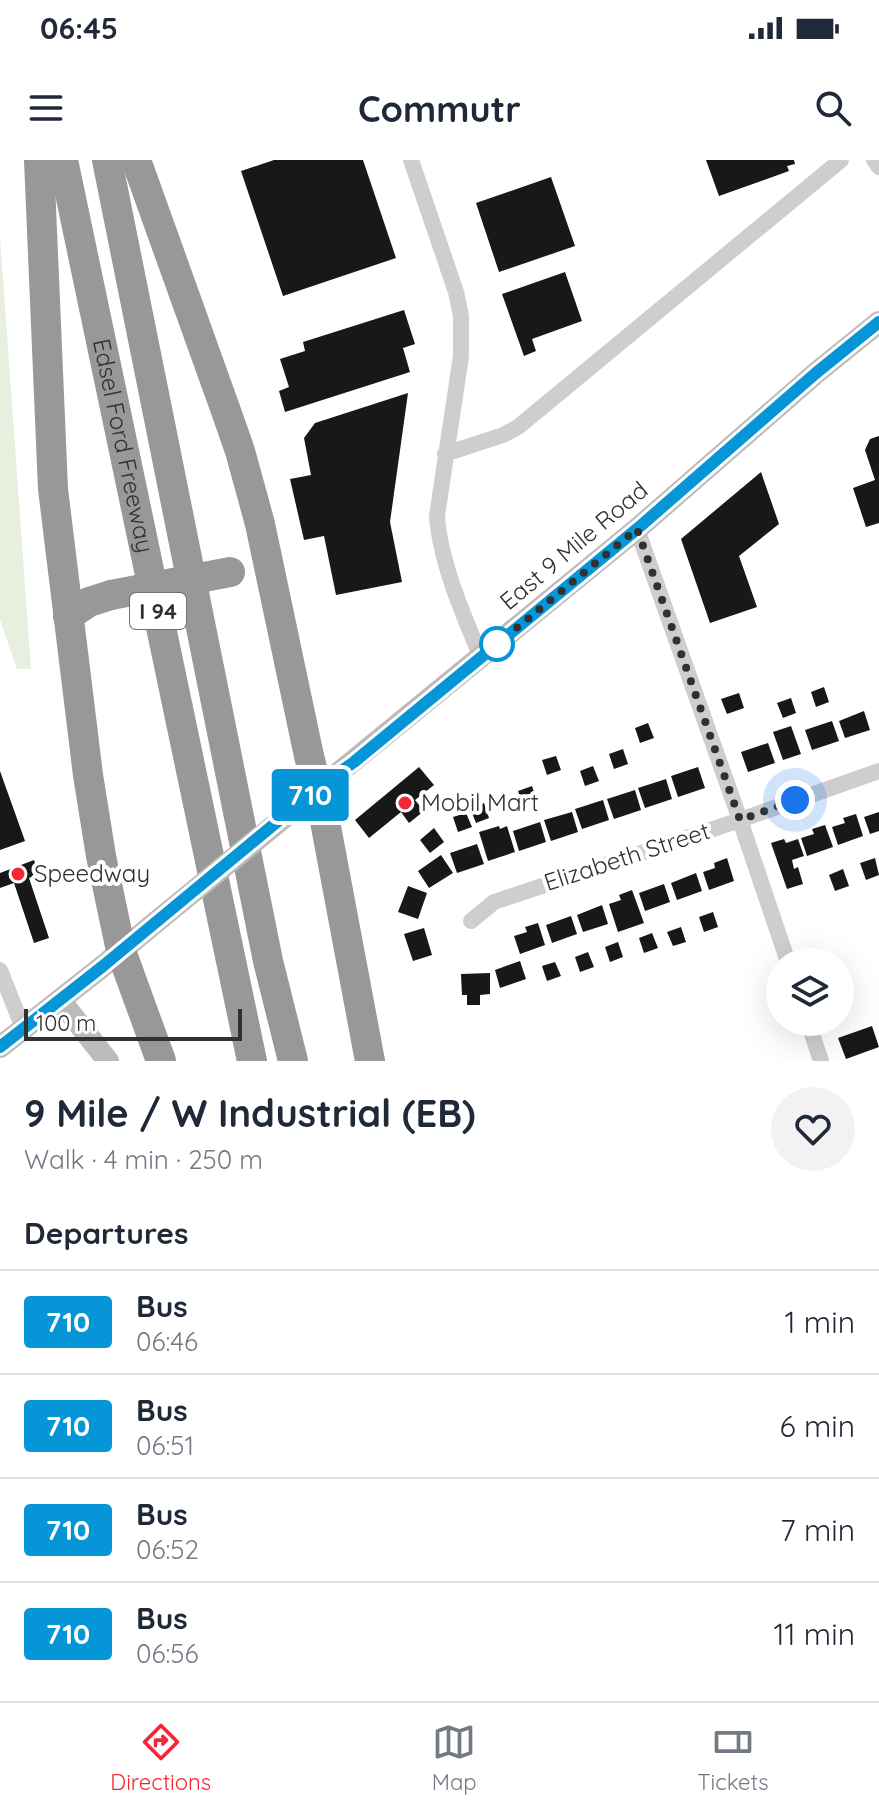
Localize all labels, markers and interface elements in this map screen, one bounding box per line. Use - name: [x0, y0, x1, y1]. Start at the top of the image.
- text: 06:45: [40, 9, 118, 47]
- icon: menu: [24, 86, 68, 130]
- text: Commutr: [358, 86, 521, 131]
- icon: search: [811, 86, 855, 130]
- street label: Edsel Ford Freeway: [87, 336, 161, 555]
- street label: East 9 Mile Road: [493, 475, 653, 616]
- road number: I 94: [130, 593, 186, 629]
- unlabelled marker: [480, 627, 514, 661]
- line badge: 710: [264, 769, 356, 821]
- text: 710: [288, 777, 332, 812]
- your location: [775, 780, 815, 820]
- place label: Mobil Mart: [421, 787, 539, 817]
- marker: Mobil Mart: [396, 794, 414, 812]
- street label: Elizabeth Street: [540, 815, 713, 897]
- place label: Speedway: [34, 858, 150, 888]
- marker: Speedway: [9, 865, 27, 883]
- map controls: [766, 948, 854, 1036]
- button: layers: [766, 948, 854, 1036]
- scale bar: [24, 1005, 242, 1041]
- text: 100 m: [36, 1009, 96, 1037]
- button: heart: [771, 1087, 855, 1171]
- text: 9 Mile / W Industrial (EB): [24, 1089, 476, 1137]
- text: Walk · 4 min · 250 m: [24, 1143, 263, 1176]
- text: Departures: [24, 1214, 189, 1252]
- text: Bus: [136, 1287, 188, 1325]
- text: 1 min: [785, 1303, 855, 1341]
- text: 710: [46, 1304, 90, 1339]
- text: 06:46: [136, 1325, 198, 1358]
- text: Bus: [136, 1391, 188, 1429]
- text: 6 min: [780, 1407, 855, 1445]
- text: 710: [46, 1408, 90, 1443]
- text: 06:51: [136, 1429, 194, 1462]
- text: Bus: [136, 1495, 188, 1533]
- text: 7 min: [780, 1511, 855, 1549]
- text: 710: [46, 1512, 90, 1547]
- text: 06:52: [136, 1533, 199, 1566]
- text: Bus: [136, 1599, 188, 1637]
- text: 11 min: [773, 1615, 855, 1653]
- text: 710: [46, 1616, 90, 1651]
- text: 06:56: [136, 1637, 198, 1670]
- tab: Directions: [110, 1720, 211, 1796]
- tab: Map: [432, 1720, 477, 1796]
- tab: Tickets: [697, 1720, 769, 1796]

